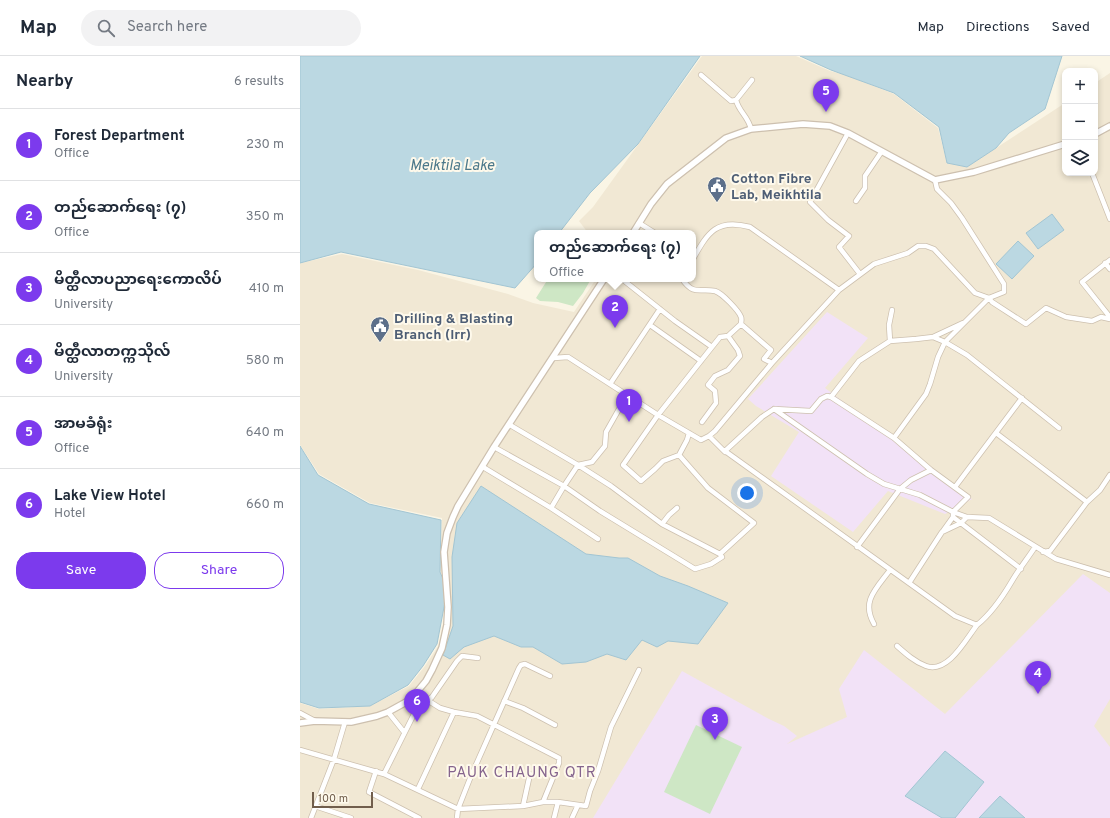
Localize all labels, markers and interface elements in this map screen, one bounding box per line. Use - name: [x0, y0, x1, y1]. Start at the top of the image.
- search box: [81, 10, 361, 46]
- text: Map: [20, 16, 57, 40]
- icon: search: [95, 17, 117, 39]
- text: Search here: [127, 18, 207, 37]
- text: Map: [918, 19, 944, 36]
- text: Directions: [966, 19, 1030, 36]
- text: Saved: [1052, 19, 1090, 36]
- map controls: [1062, 68, 1098, 176]
- button: +: [1062, 68, 1098, 104]
- text: Nearby: [16, 71, 73, 93]
- text: 6 results: [234, 74, 284, 90]
- pin: 5: [813, 79, 839, 112]
- button: −: [1062, 104, 1098, 140]
- text: Forest Department: [54, 127, 185, 146]
- text: 1: [26, 137, 32, 153]
- text: 230 m: [246, 137, 284, 153]
- button: layers: [1062, 140, 1098, 176]
- text: Office: [54, 146, 89, 162]
- water label: Meiktila Lake: [410, 157, 495, 176]
- place label: Cotton Fibre Lab, Meikhtila: [731, 171, 822, 204]
- public building icon: Cotton Fibre Lab, Meikhtila: [706, 175, 728, 203]
- text: တည်ဆောက်ရေး (၇): [54, 199, 186, 218]
- text: 2: [25, 209, 33, 225]
- text: 350 m: [246, 209, 284, 225]
- text: Office: [54, 225, 89, 241]
- popup: [534, 230, 696, 282]
- text: တည်ဆောက်ရေး (၇): [549, 239, 681, 258]
- text: Office: [549, 265, 584, 281]
- text: မိတ္ထီလာပညာရေးကောလိပ်: [54, 271, 222, 290]
- text: 3: [25, 281, 33, 297]
- text: 410 m: [249, 281, 284, 297]
- pin: 2: [602, 295, 628, 328]
- text: University: [54, 297, 113, 313]
- place label: Drilling & Blasting Branch (Irr): [394, 311, 513, 344]
- public building icon: Drilling & Blasting Branch (Irr): [369, 315, 391, 343]
- text: မိတ္ထီလာတက္ကသိုလ်: [54, 343, 171, 362]
- text: 4: [25, 353, 33, 369]
- text: 580 m: [246, 353, 284, 369]
- text: University: [54, 369, 113, 385]
- pin: 1: [616, 389, 642, 422]
- text: အာမခံရုံး: [54, 415, 113, 434]
- text: 5: [25, 425, 33, 441]
- text: 640 m: [246, 425, 284, 441]
- text: Office: [54, 441, 89, 457]
- your location: [737, 483, 757, 503]
- text: Lake View Hotel: [54, 487, 166, 506]
- text: 6: [25, 497, 33, 513]
- text: 660 m: [246, 497, 284, 513]
- text: Hotel: [54, 506, 85, 522]
- button: Save: [16, 552, 146, 589]
- button: Share: [154, 552, 284, 589]
- pin: 4: [1025, 661, 1051, 694]
- pin: 6: [404, 689, 430, 722]
- pin: 3: [702, 707, 728, 740]
- district label: PAUK CHAUNG QTR: [447, 764, 597, 783]
- scale bar: [312, 790, 373, 809]
- text: 100 m: [318, 792, 348, 806]

